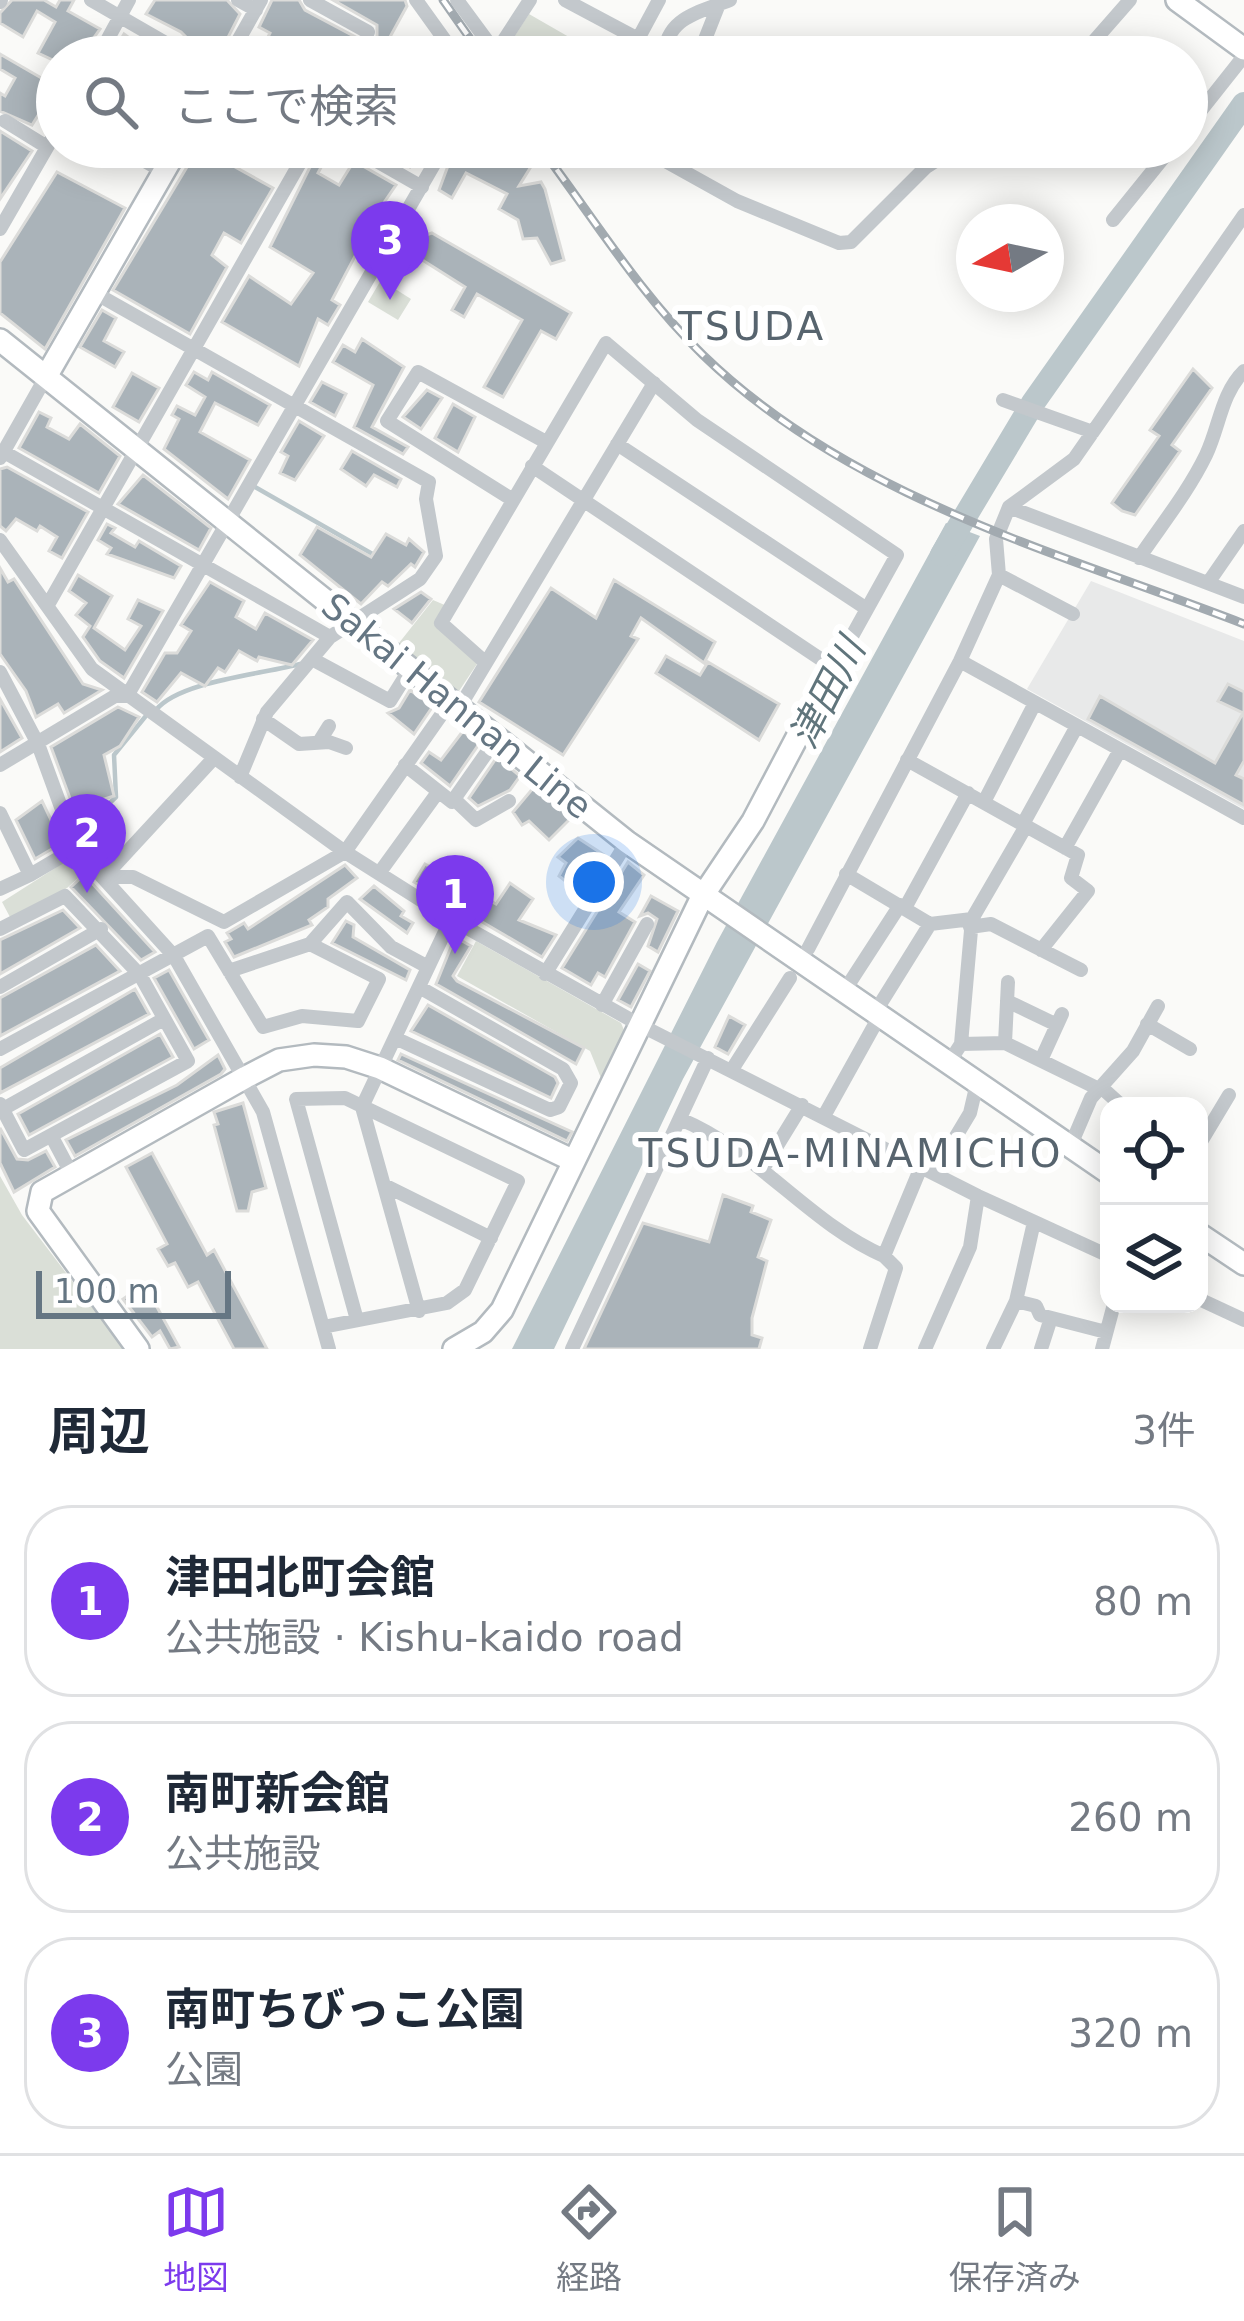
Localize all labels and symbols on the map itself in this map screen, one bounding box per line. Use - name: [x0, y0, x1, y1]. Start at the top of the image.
- pin: 3: [351, 201, 429, 300]
- north arrow: [956, 204, 1064, 312]
- district label: TSUDA: [677, 304, 826, 349]
- street label: Sakai Hannan Line: [314, 585, 600, 827]
- water label: 津田川: [780, 627, 875, 755]
- pin: 2: [48, 794, 126, 893]
- your location: [564, 852, 624, 912]
- pin: 1: [416, 855, 494, 954]
- district label: TSUDA-MINAMICHO: [638, 1131, 1063, 1176]
- scale bar: [36, 1265, 231, 1318]

